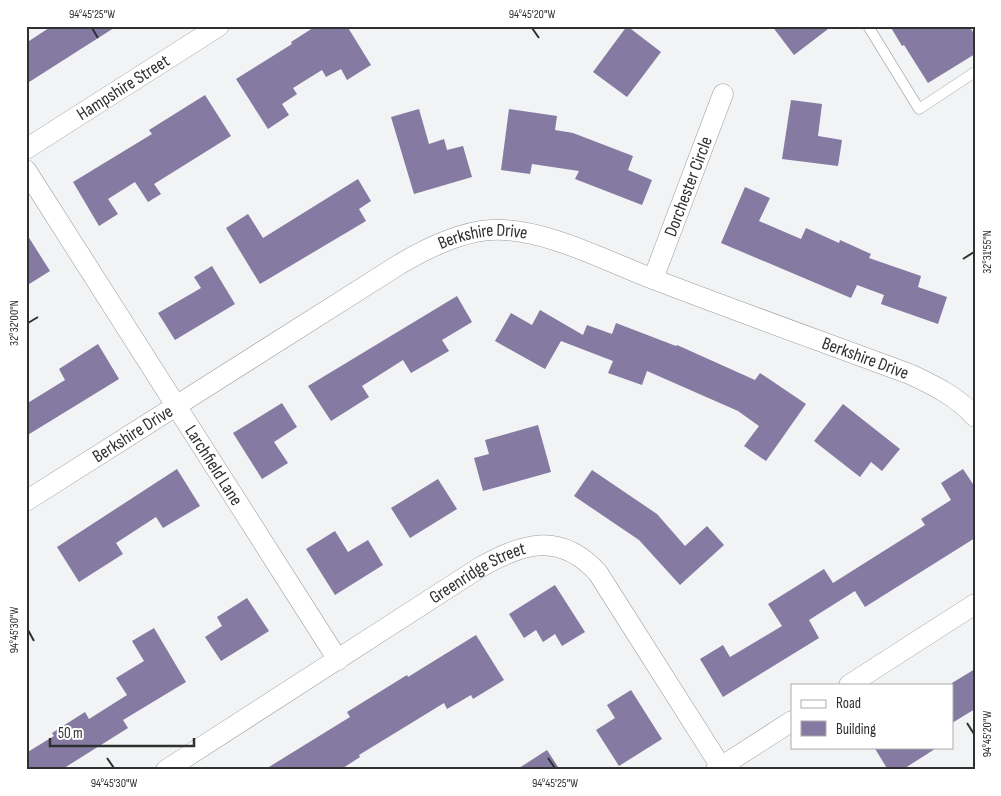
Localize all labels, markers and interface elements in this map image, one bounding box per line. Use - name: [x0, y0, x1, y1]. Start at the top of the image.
- text: 94°45'25"W: [69, 7, 115, 22]
- text: 94°45'20"W: [509, 7, 555, 22]
- street label: Hampshire Street: [73, 50, 174, 125]
- street label: Dorchester Circle: [660, 134, 717, 240]
- street label: Berkshire Drive: [435, 220, 529, 254]
- text: 32°31'55"N: [980, 230, 995, 274]
- text: 32°32'00"N: [7, 300, 22, 346]
- street label: Berkshire Drive: [819, 333, 912, 384]
- street label: Berkshire Drive: [89, 401, 177, 467]
- street label: Larchfield Lane: [180, 422, 247, 509]
- street label: Greenridge Street: [425, 538, 528, 608]
- text: 94°45'30"W: [7, 607, 22, 653]
- legend: [791, 684, 954, 748]
- text: Road: [836, 694, 861, 713]
- text: 94°45'20"W: [980, 711, 995, 757]
- scale bar: [50, 716, 194, 748]
- text: Building: [836, 720, 876, 739]
- text: 50 m: [58, 724, 83, 743]
- text: 94°45'30"W: [91, 776, 137, 791]
- text: 94°45'25"W: [532, 776, 578, 791]

